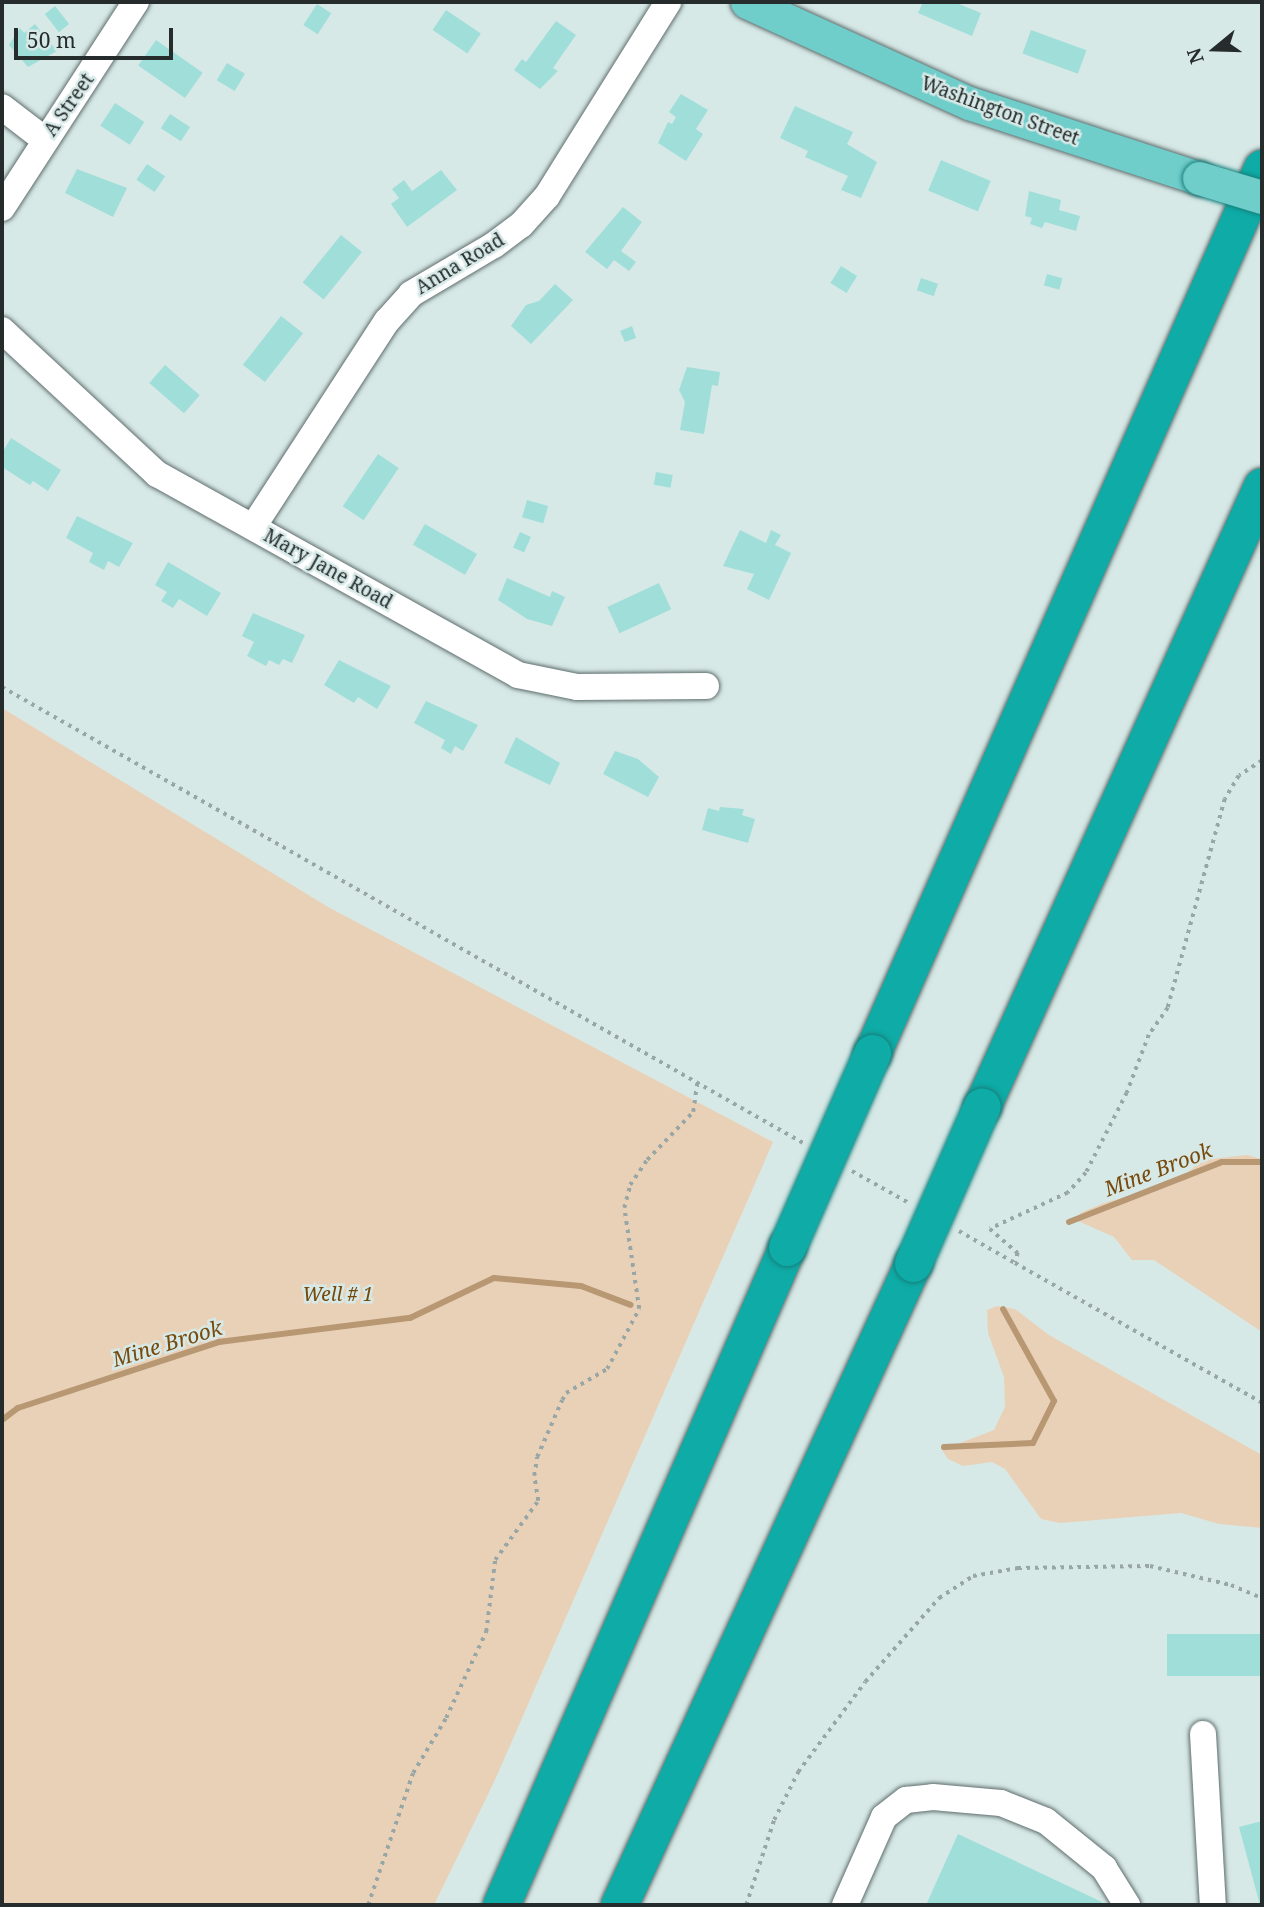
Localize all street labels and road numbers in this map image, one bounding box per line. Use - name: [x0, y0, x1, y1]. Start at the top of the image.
- street label: A Street: [39, 69, 99, 141]
- street label: Washington Street: [918, 72, 1082, 150]
- street label: Anna Road: [412, 229, 508, 299]
- street label: Mary Jane Road: [260, 524, 396, 614]

